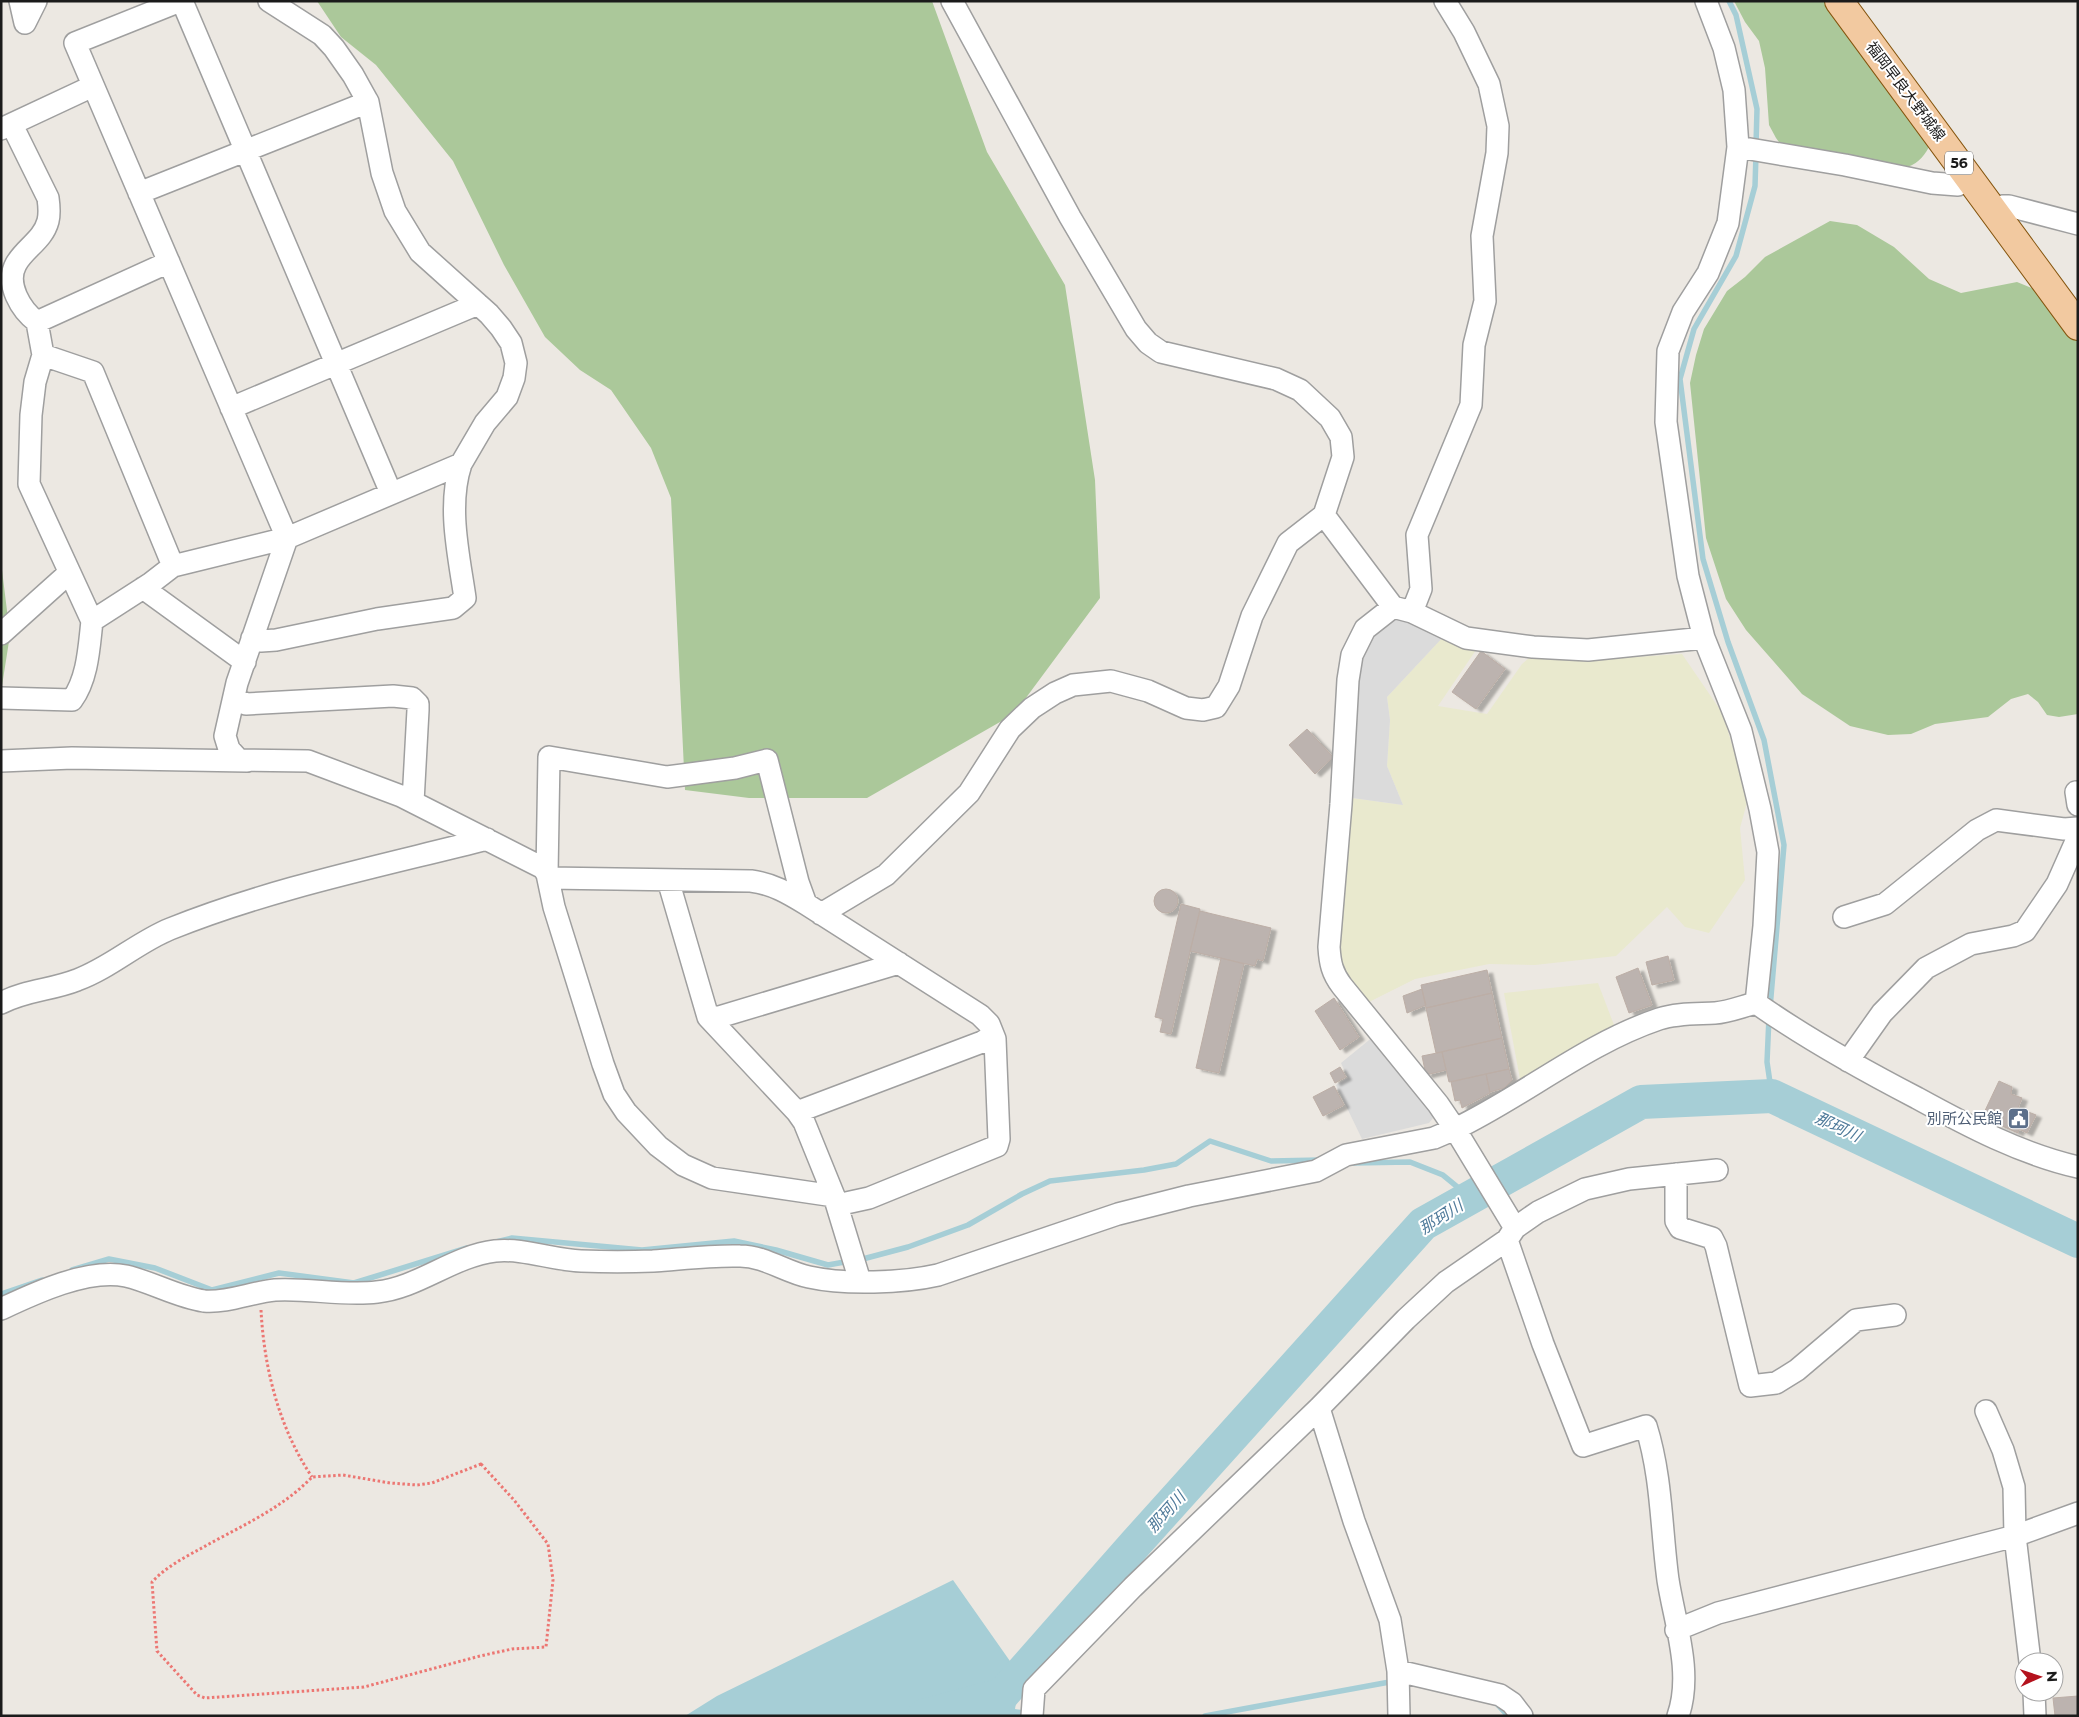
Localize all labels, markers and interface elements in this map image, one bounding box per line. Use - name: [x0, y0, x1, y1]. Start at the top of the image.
- street label: 福岡早良大野城線: [1862, 37, 1950, 145]
- road number: 56: [1945, 152, 1973, 174]
- public building icon: 別所公民館: [2006, 1106, 2030, 1130]
- water label: 那珂川: [1812, 1108, 1866, 1147]
- place label: 別所公民館: [1927, 1109, 2002, 1128]
- water label: 那珂川: [1416, 1195, 1468, 1238]
- water label: 那珂川: [1143, 1486, 1190, 1536]
- north arrow: [2014, 1652, 2064, 1702]
- text: N: [2043, 1670, 2061, 1682]

